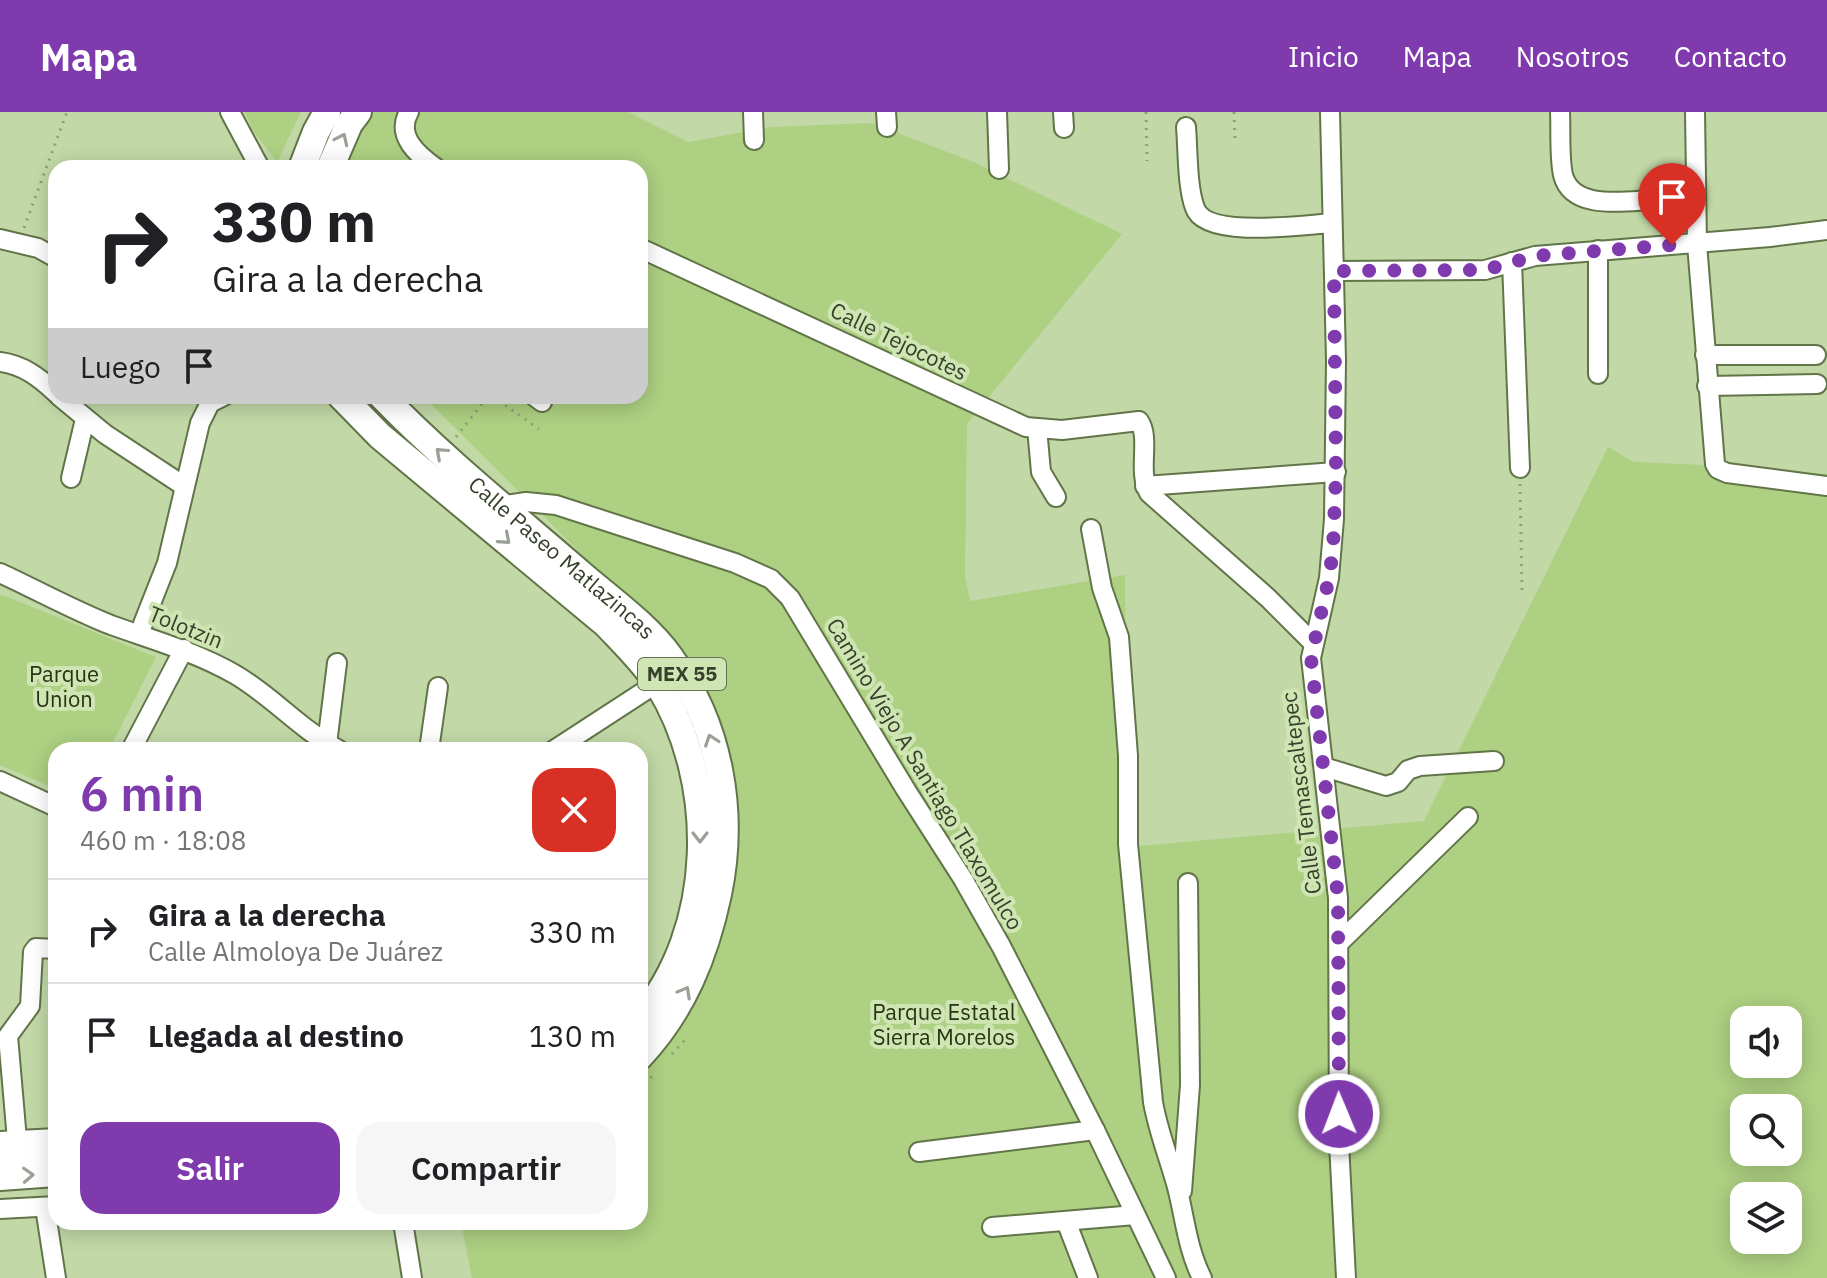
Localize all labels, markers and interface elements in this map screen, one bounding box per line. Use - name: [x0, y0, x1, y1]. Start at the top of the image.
- text: Mapa: [40, 32, 137, 81]
- text: Inicio: [1288, 38, 1359, 75]
- text: Mapa: [1403, 38, 1472, 75]
- text: Nosotros: [1516, 38, 1630, 75]
- text: Contacto: [1674, 38, 1787, 75]
- one-way arrow: [333, 133, 349, 147]
- pin: [1638, 163, 1706, 245]
- icon: arrive: [1650, 175, 1694, 219]
- text: 330 m: [212, 185, 376, 257]
- icon: right: [80, 192, 184, 296]
- text: Gira a la derecha: [212, 255, 483, 302]
- street label: Calle Tejocotes: [826, 295, 973, 386]
- icon: arrive: [177, 344, 221, 388]
- text: Luego: [80, 347, 161, 386]
- one-way arrow: [436, 448, 451, 463]
- street label: Calle Paseo Matlazincas: [463, 469, 662, 645]
- one-way arrow: [496, 529, 511, 543]
- street label: Tolotzin: [145, 599, 228, 655]
- street label: Camino Viejo A Santiago Tlaxomulco: [821, 612, 1030, 935]
- road number: MEX 55: [638, 658, 726, 690]
- park label: Parque Union: [29, 659, 99, 713]
- street label: Calle Temascaltepec: [1274, 690, 1327, 896]
- one-way arrow: [705, 734, 721, 748]
- text: 6 min: [80, 762, 204, 824]
- button: close: [532, 768, 616, 852]
- text: 460 m · 18:08: [80, 823, 246, 857]
- one-way arrow: [691, 831, 709, 844]
- text: Gira a la derecha: [148, 895, 386, 934]
- icon: right: [80, 909, 124, 953]
- text: 330 m: [529, 912, 616, 951]
- text: Calle Almoloya De Juárez: [148, 934, 443, 968]
- one-way arrow: [675, 986, 691, 1001]
- park label: Parque Estatal Sierra Morelos: [872, 997, 1016, 1051]
- map controls: [1730, 1006, 1802, 1254]
- button: sound: [1730, 1006, 1802, 1078]
- icon: arrive: [80, 1013, 124, 1057]
- text: Llegada al destino: [148, 1016, 404, 1055]
- text: 130 m: [529, 1016, 616, 1055]
- position arrow: [1297, 1072, 1381, 1156]
- button: search: [1730, 1094, 1802, 1166]
- button: Salir: [80, 1122, 340, 1214]
- button: Compartir: [356, 1122, 616, 1214]
- one-way arrow: [22, 1167, 35, 1184]
- button: layers: [1730, 1182, 1802, 1254]

